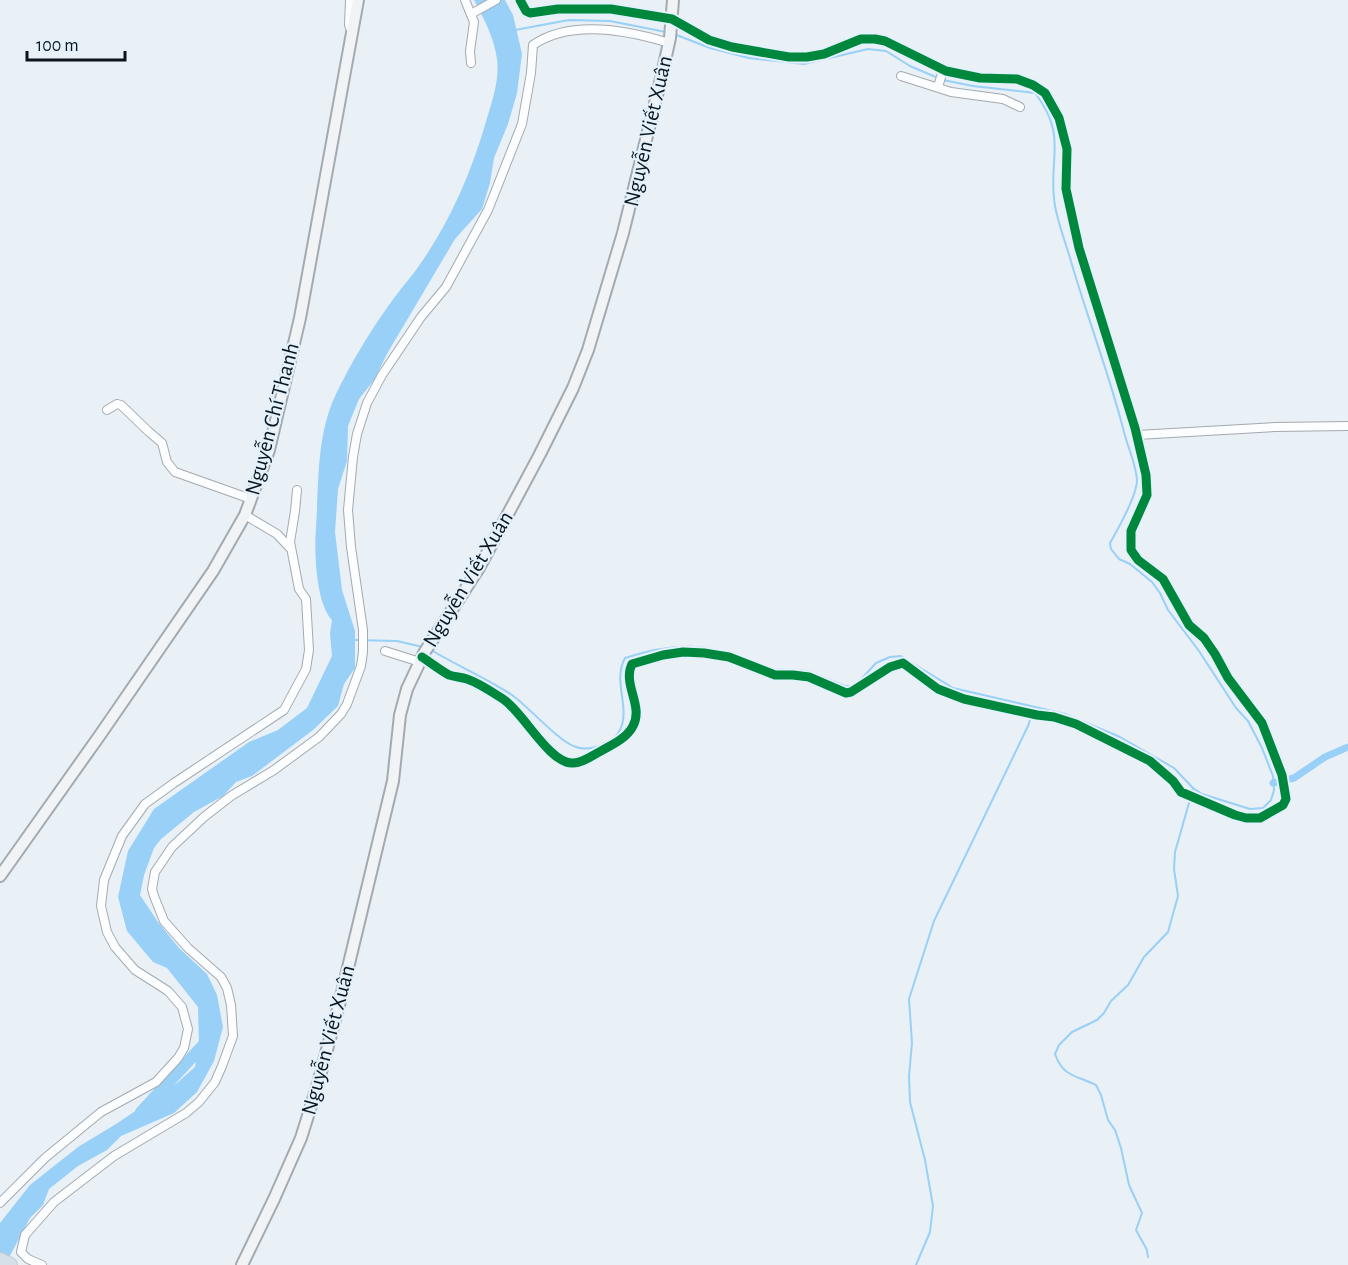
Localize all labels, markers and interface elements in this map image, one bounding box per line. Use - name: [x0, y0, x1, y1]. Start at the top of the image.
- scale bar: [27, 24, 124, 62]
- text: 100 m: [36, 37, 79, 55]
- street label: Nguyễn Viết Xuân: [620, 53, 676, 209]
- street label: Nguyễn Chí Thanh: [241, 340, 303, 498]
- street label: Nguyễn Viết Xuân: [419, 507, 517, 651]
- street label: Nguyễn Viết Xuân: [297, 963, 359, 1117]

